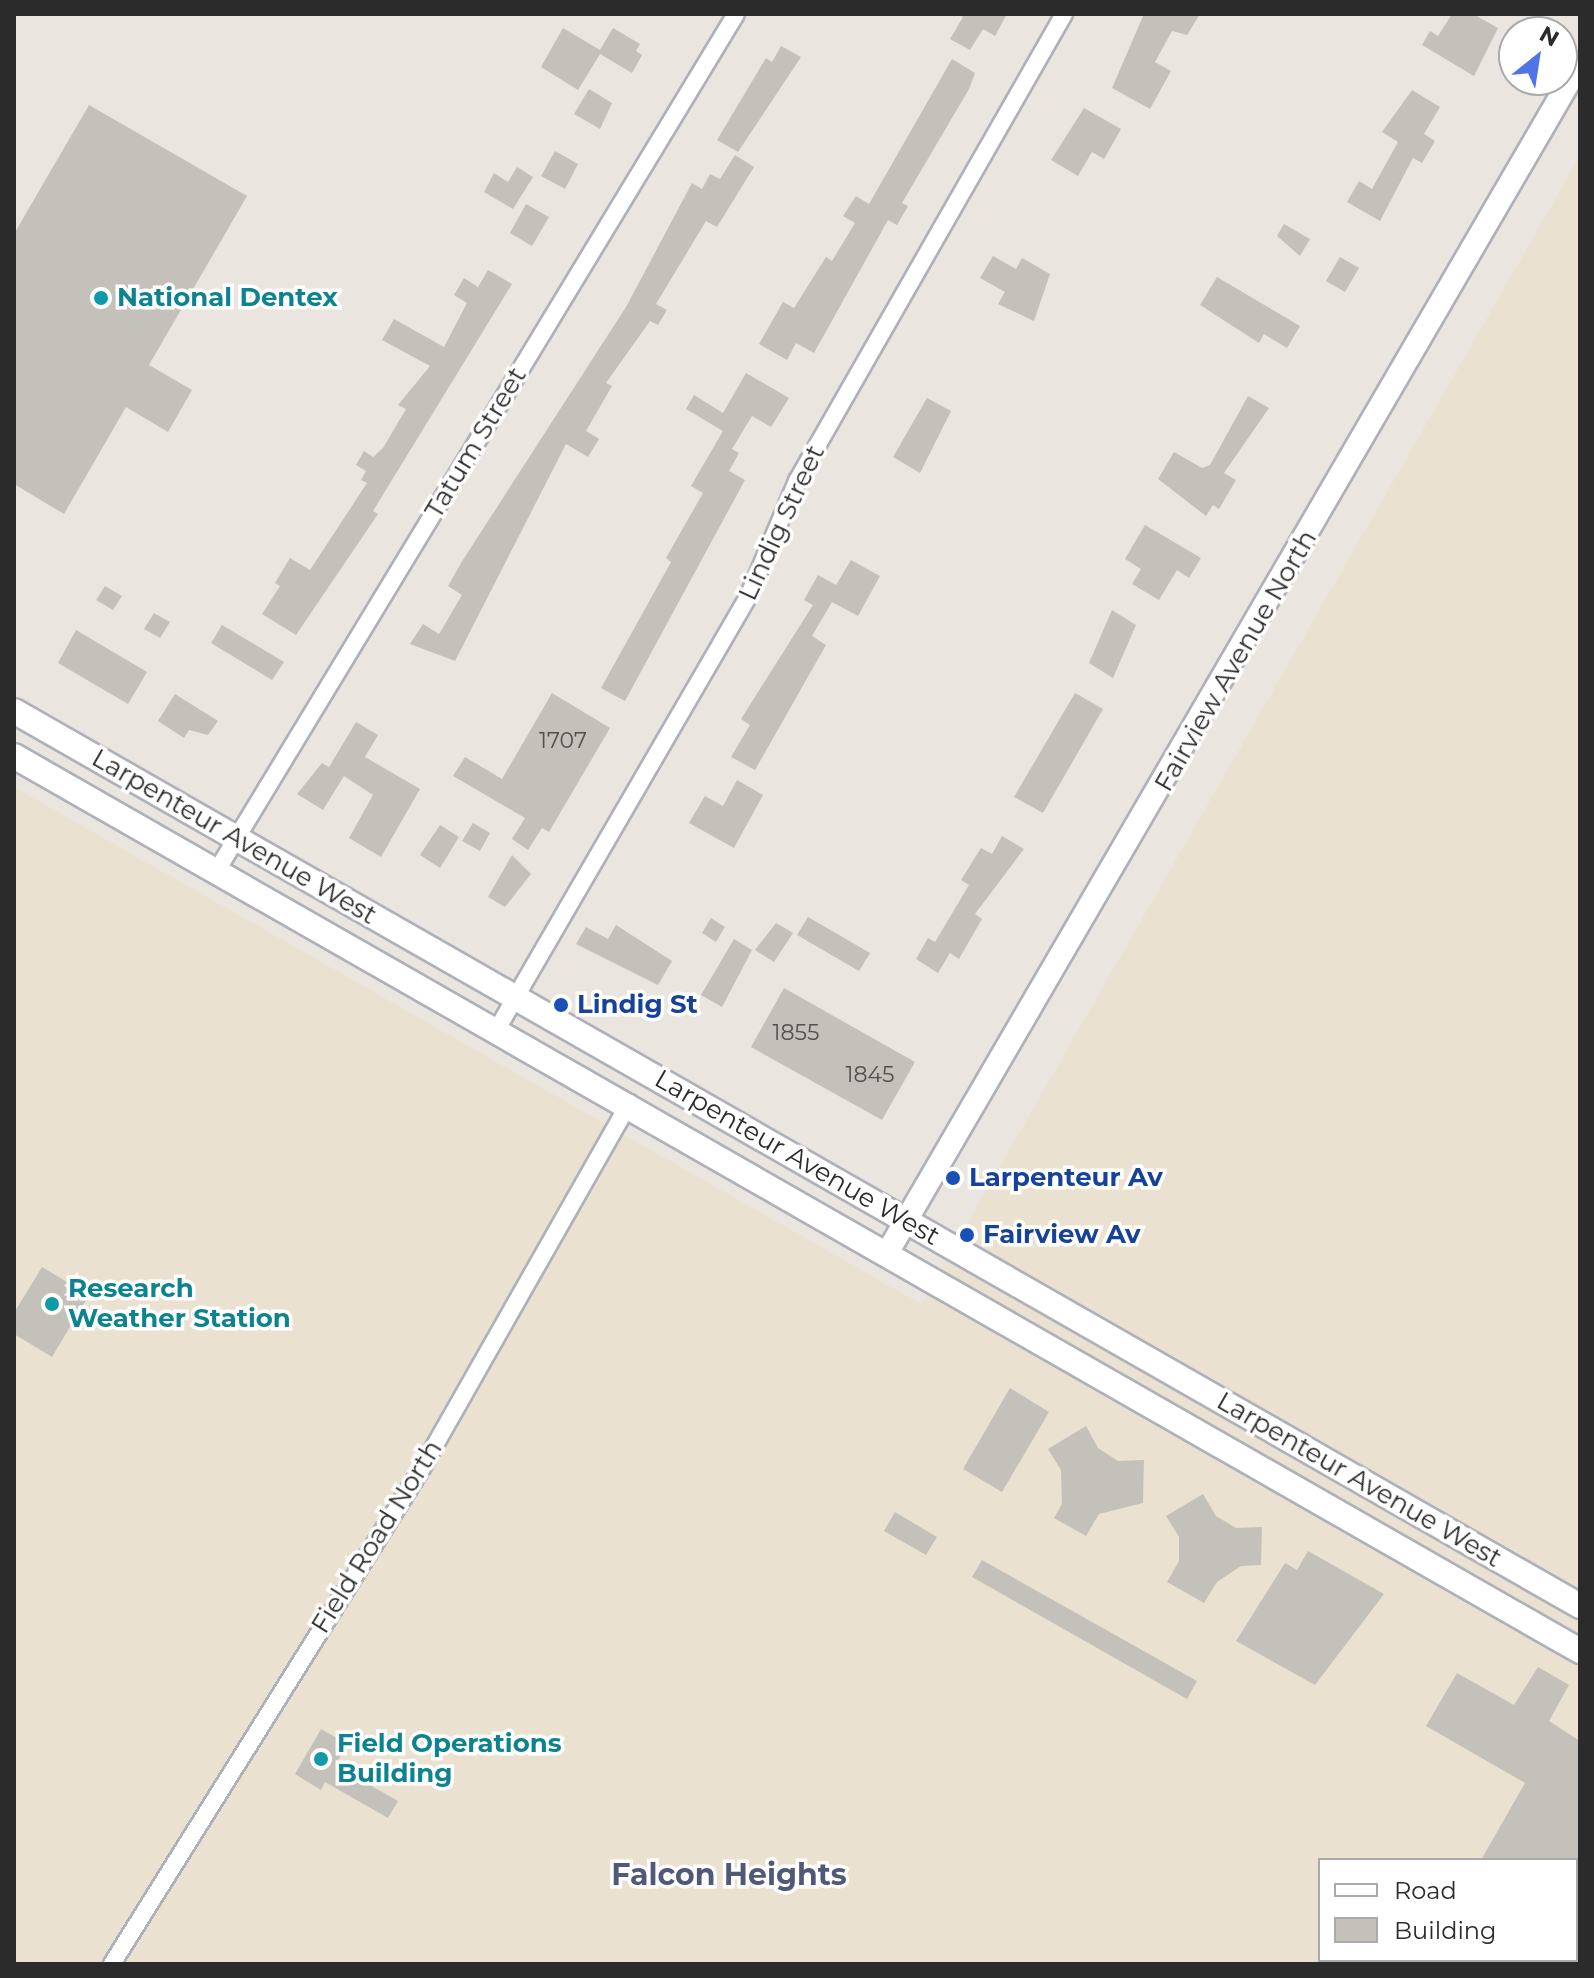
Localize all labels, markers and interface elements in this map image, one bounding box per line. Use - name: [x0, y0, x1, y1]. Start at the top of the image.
- north arrow: [1498, 16, 1578, 96]
- text: N: [1535, 20, 1564, 53]
- place label: National Dentex: [117, 282, 338, 314]
- marker: National Dentex: [92, 289, 110, 307]
- street label: Tatum Street: [419, 362, 533, 524]
- street label: Lindig Street: [732, 440, 832, 606]
- street label: Fairview Avenue North: [1148, 525, 1324, 797]
- house number: 1707: [539, 728, 587, 754]
- street label: Larpenteur Avenue West: [86, 743, 382, 931]
- place label: Lindig St: [577, 989, 698, 1021]
- marker: Lindig St: [552, 996, 570, 1014]
- house number: 1855: [773, 1020, 819, 1046]
- house number: 1845: [846, 1062, 894, 1088]
- street label: Larpenteur Avenue West: [649, 1064, 945, 1252]
- place label: Larpenteur Av: [969, 1162, 1163, 1194]
- marker: Larpenteur Av: [944, 1169, 962, 1187]
- place label: Fairview Av: [983, 1219, 1141, 1251]
- marker: Fairview Av: [958, 1226, 976, 1244]
- place label: Research Weather Station: [68, 1273, 291, 1334]
- marker: Research Weather Station: [43, 1295, 61, 1313]
- street label: Larpenteur Avenue West: [1211, 1386, 1507, 1574]
- street label: Field Road North: [305, 1435, 449, 1639]
- place label: Field Operations Building: [337, 1728, 561, 1790]
- marker: Field Operations Building: [312, 1750, 330, 1768]
- district label: Falcon Heights: [611, 1857, 847, 1893]
- legend: [1318, 1858, 1578, 1962]
- text: Road: [1394, 1876, 1457, 1905]
- text: Building: [1394, 1916, 1497, 1945]

